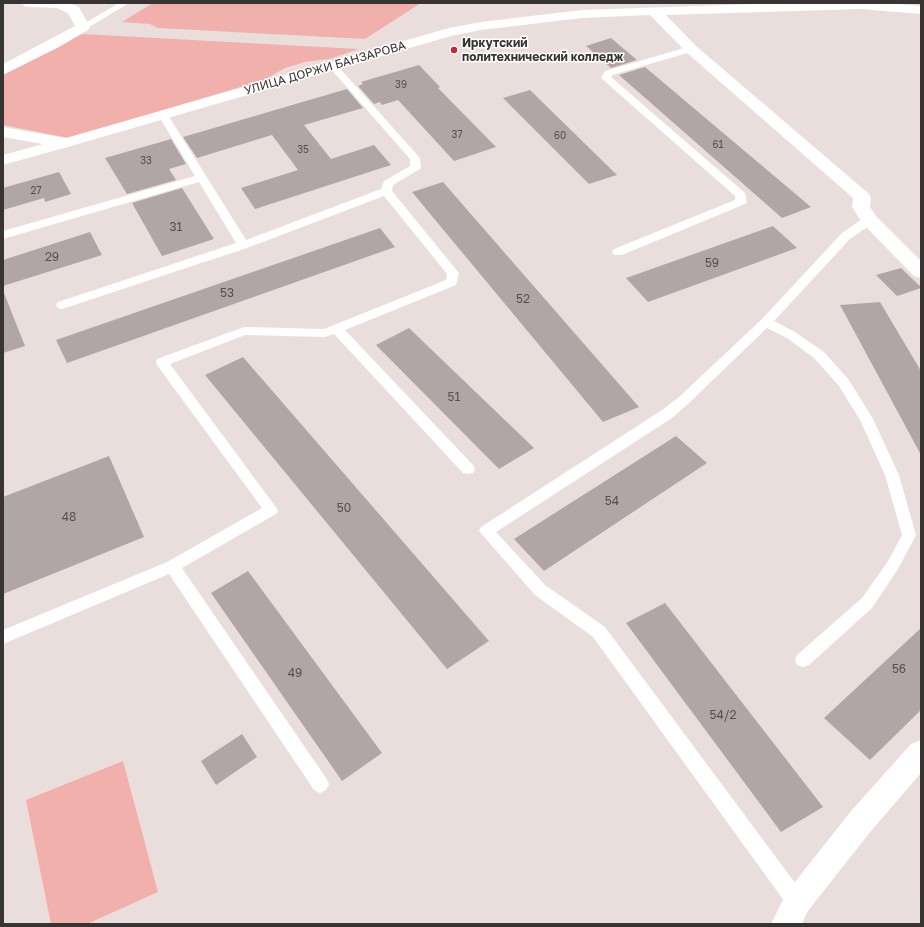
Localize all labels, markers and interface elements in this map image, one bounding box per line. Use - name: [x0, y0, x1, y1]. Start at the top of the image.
- place label: Иркутский политехнический колледж: [462, 36, 623, 64]
- street label: УЛИЦА ДОРЖИ БАНЗАРОВА: [243, 38, 407, 98]
- marker: Иркутский политехнический колледж: [449, 45, 459, 55]
- house number: 39: [395, 79, 407, 91]
- house number: 37: [451, 129, 463, 141]
- house number: 60: [554, 130, 566, 142]
- house number: 61: [713, 139, 723, 151]
- house number: 35: [297, 144, 309, 156]
- house number: 33: [140, 155, 152, 167]
- house number: 27: [30, 185, 42, 197]
- house number: 31: [170, 220, 182, 234]
- house number: 29: [45, 250, 59, 264]
- house number: 59: [705, 256, 719, 270]
- house number: 53: [220, 286, 234, 300]
- house number: 52: [516, 292, 530, 306]
- house number: 51: [448, 390, 460, 404]
- house number: 54: [605, 494, 619, 508]
- house number: 50: [337, 501, 351, 515]
- house number: 48: [62, 510, 76, 524]
- house number: 56: [892, 662, 906, 676]
- house number: 49: [288, 666, 302, 680]
- house number: 54/2: [710, 708, 736, 722]

